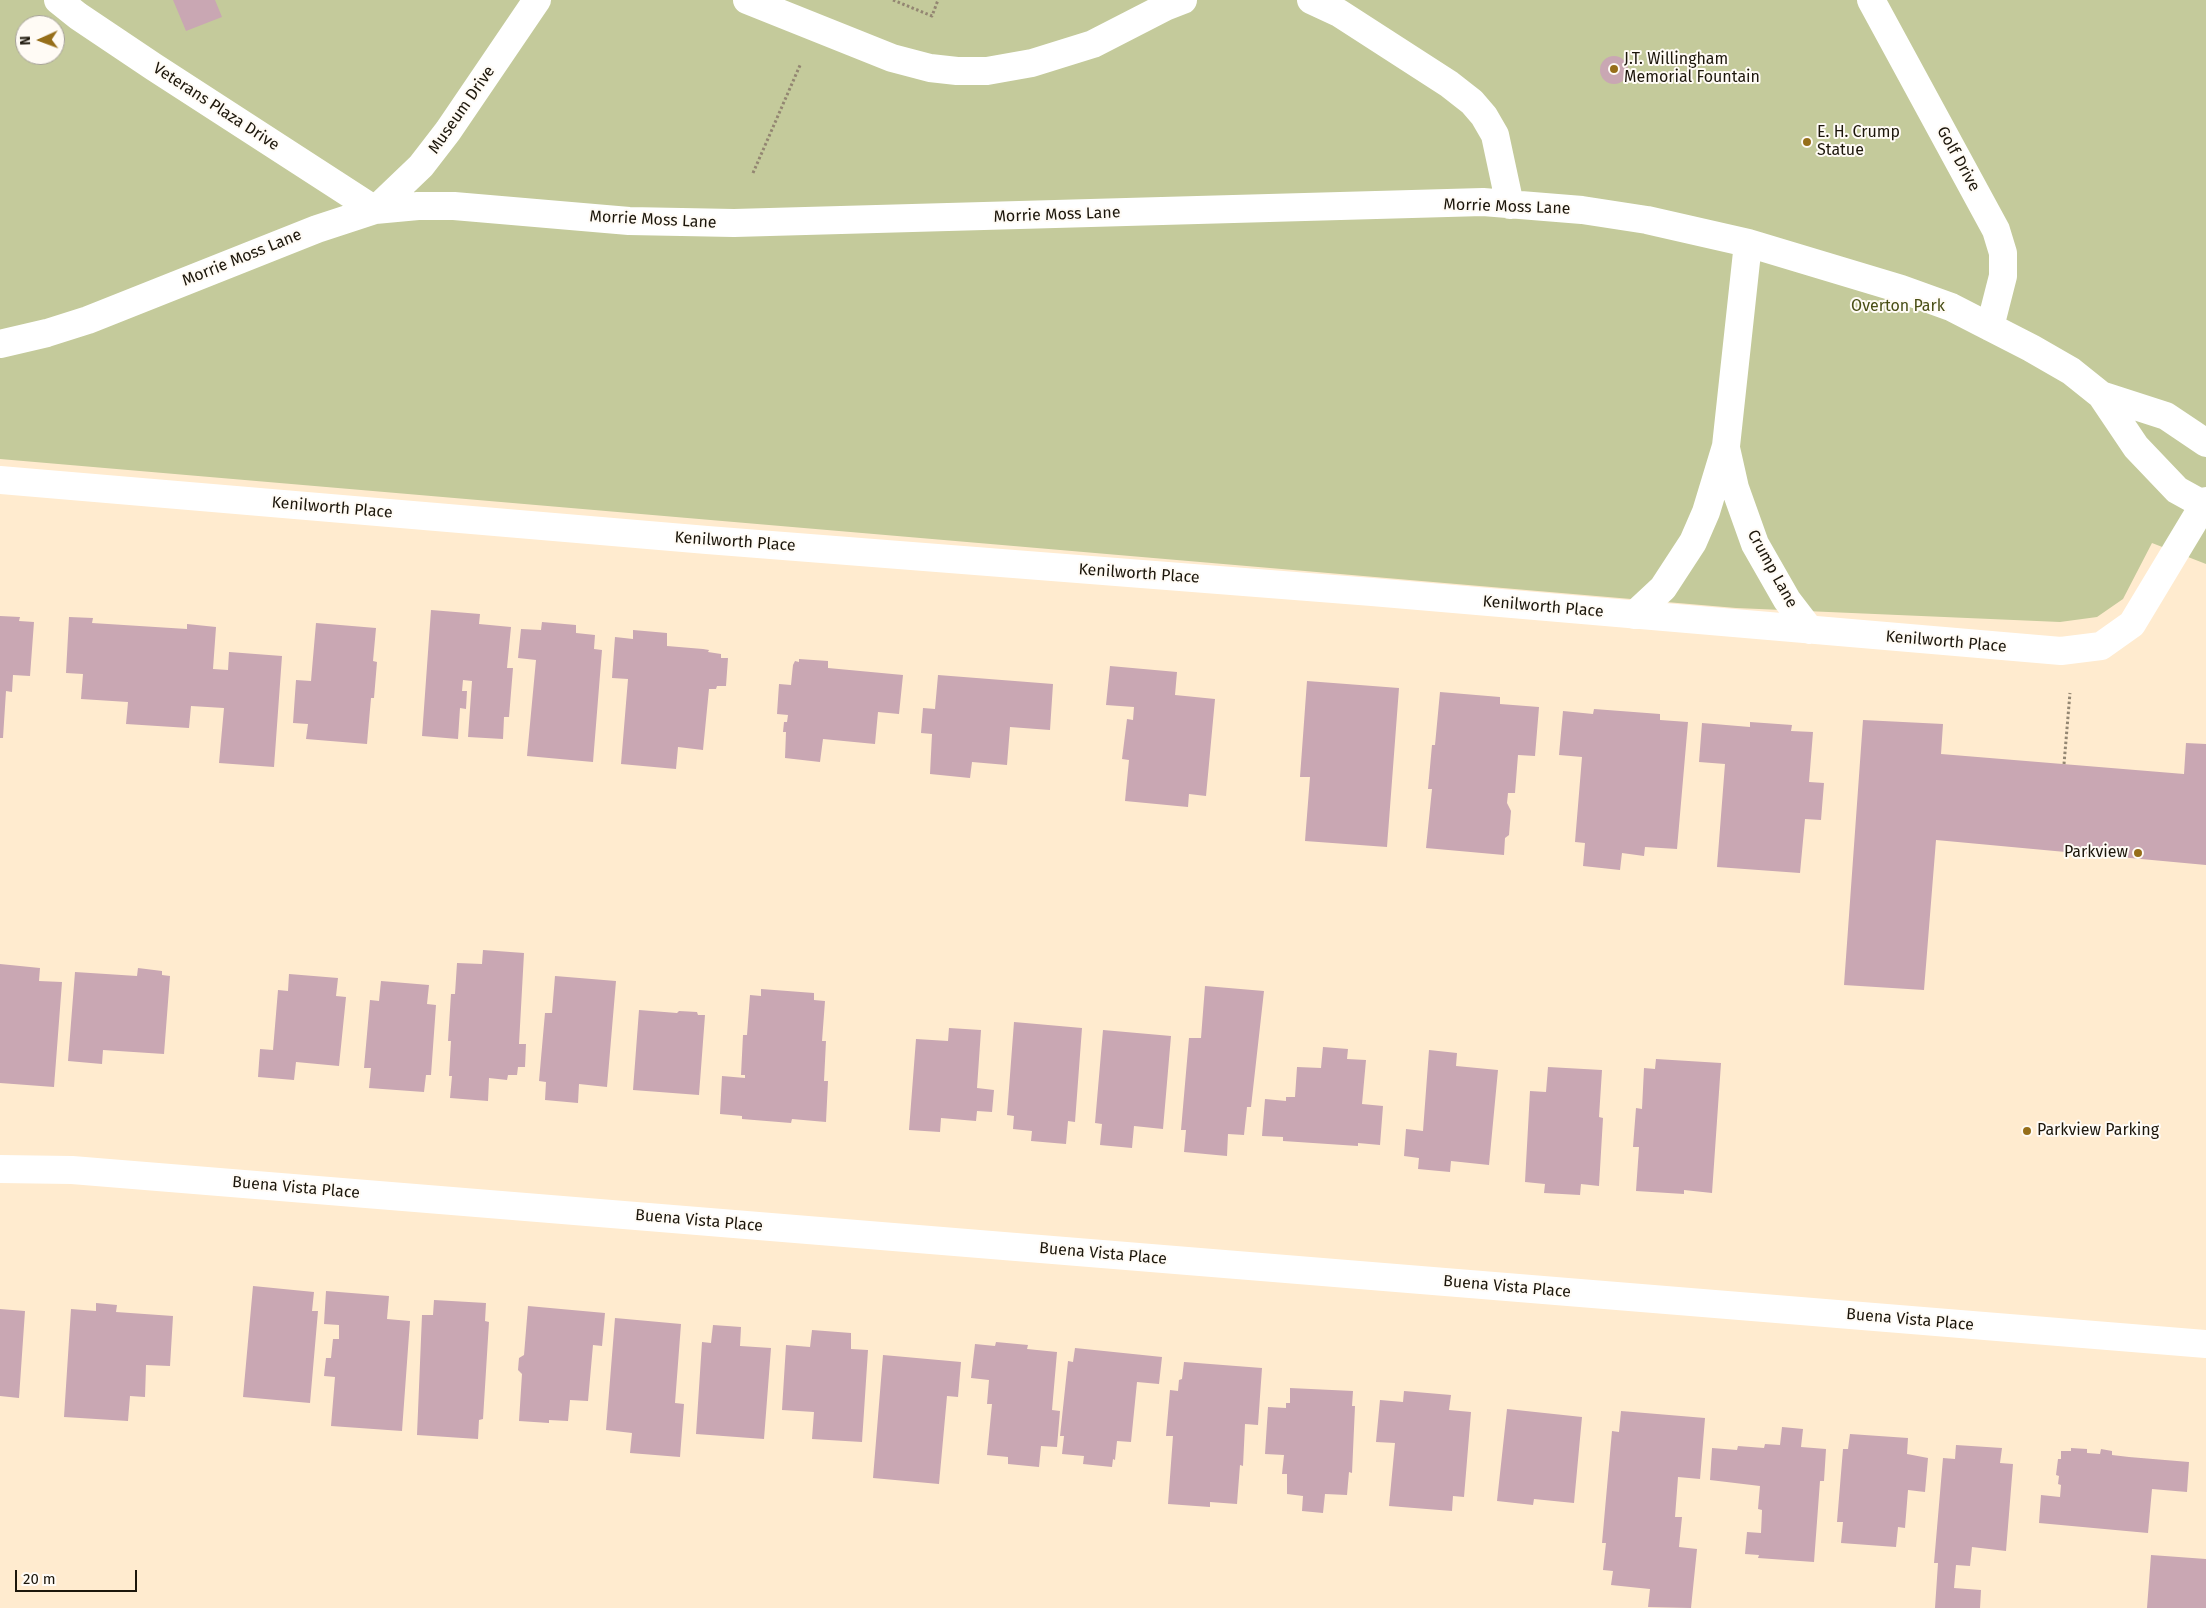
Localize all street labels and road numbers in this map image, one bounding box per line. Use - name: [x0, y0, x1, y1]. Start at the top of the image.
- street label: Veterans Plaza Drive: [149, 59, 283, 155]
- street label: Museum Drive: [425, 62, 499, 158]
- street label: Golf Drive: [1932, 123, 1984, 195]
- street label: Morrie Moss Lane: [1443, 195, 1571, 219]
- street label: Morrie Moss Lane: [993, 203, 1121, 227]
- street label: Morrie Moss Lane: [589, 207, 717, 233]
- street label: Morrie Moss Lane: [180, 225, 304, 291]
- street label: Kenilworth Place: [271, 493, 393, 523]
- street label: Crump Lane: [1743, 527, 1801, 611]
- street label: Kenilworth Place: [674, 528, 796, 556]
- street label: Kenilworth Place: [1078, 560, 1200, 588]
- street label: Kenilworth Place: [1482, 592, 1604, 622]
- street label: Kenilworth Place: [1885, 627, 2007, 657]
- street label: Buena Vista Place: [231, 1173, 361, 1203]
- street label: Buena Vista Place: [634, 1206, 764, 1236]
- street label: Buena Vista Place: [1038, 1239, 1168, 1269]
- street label: Buena Vista Place: [1442, 1272, 1572, 1302]
- street label: Buena Vista Place: [1845, 1305, 1975, 1335]

